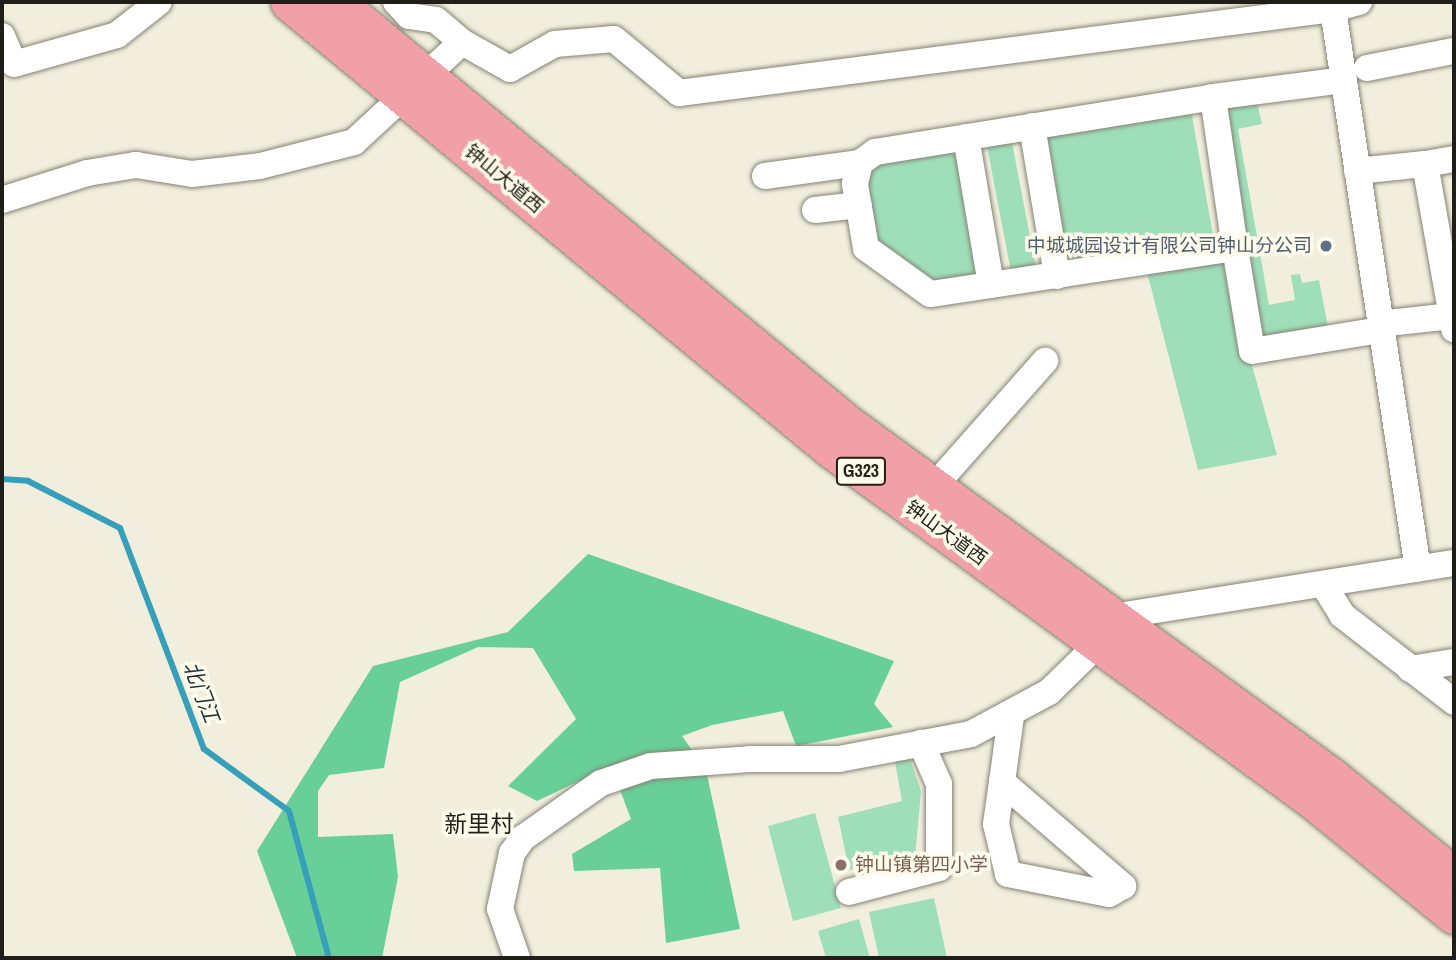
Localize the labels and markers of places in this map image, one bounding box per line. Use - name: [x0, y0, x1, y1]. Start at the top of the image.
- place label: 中城城园设计有限公司钟山分公司: [1027, 235, 1312, 257]
- marker: 中城城园设计有限公司钟山分公司: [1318, 238, 1334, 254]
- place label: 钟山镇第四小学: [855, 854, 988, 876]
- marker: 钟山镇第四小学: [833, 857, 849, 873]

